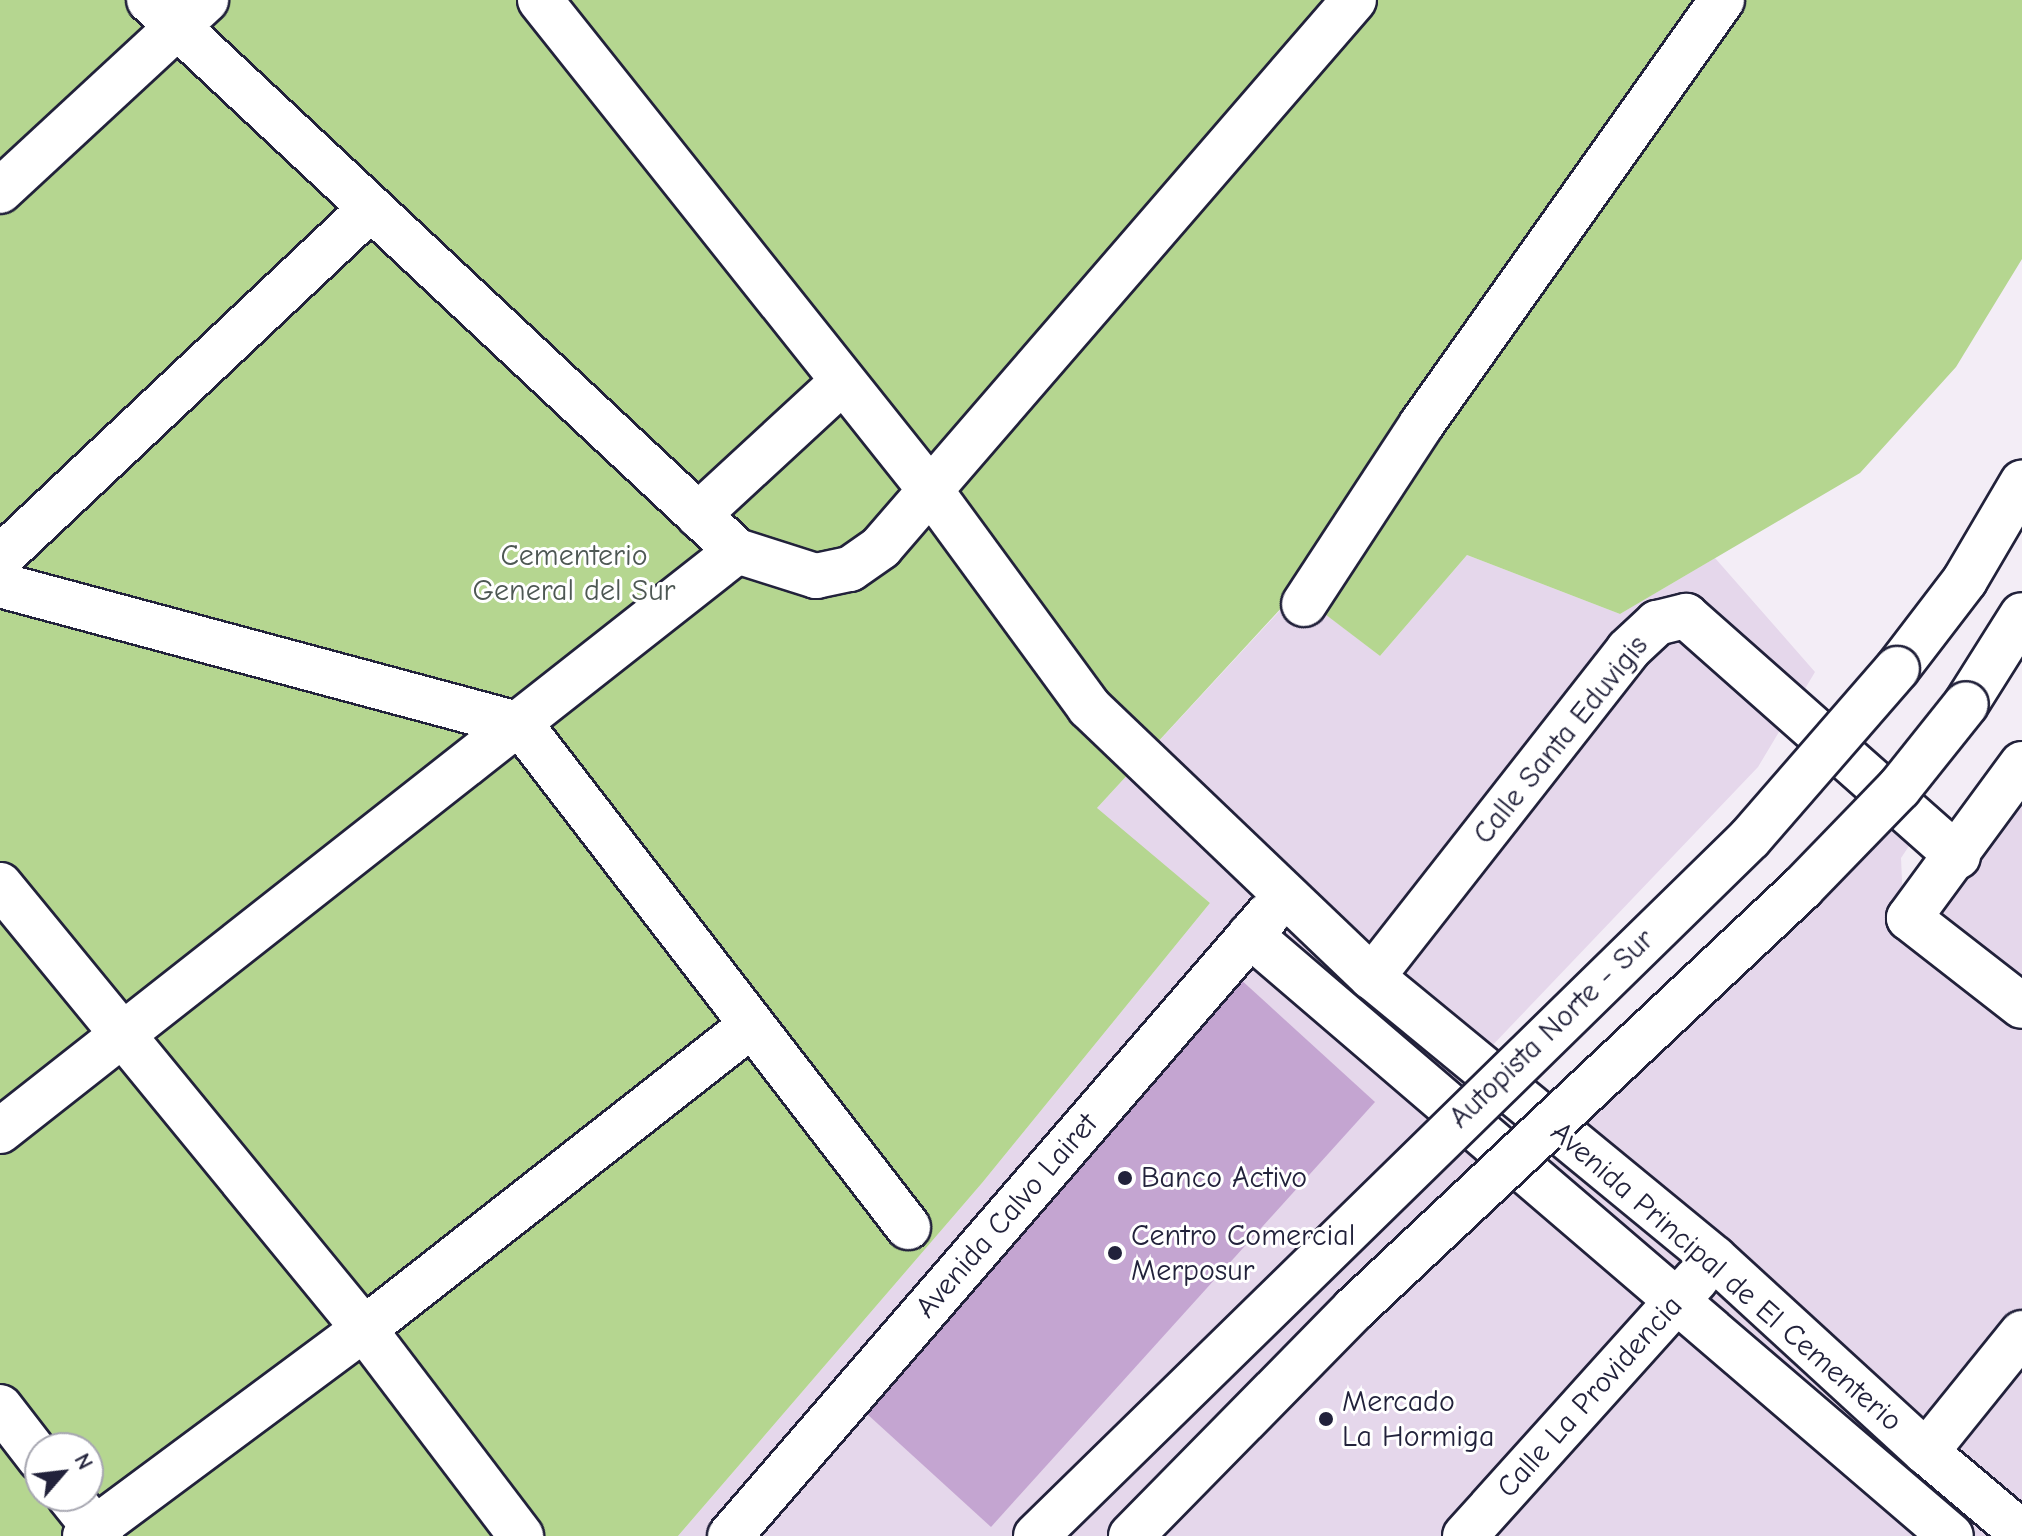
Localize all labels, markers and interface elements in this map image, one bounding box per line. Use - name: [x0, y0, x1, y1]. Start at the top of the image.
- park label: Cementerio General del Sur: [473, 538, 675, 608]
- street label: Calle Santa Eduvigis: [1466, 629, 1656, 851]
- street label: Autopista Norte - Sur: [1442, 922, 1662, 1136]
- street label: Avenida Calvo Lairet: [908, 1106, 1106, 1326]
- street label: Avenida Principal de El Cementerio: [1543, 1115, 1909, 1439]
- place label: Banco Activo: [1141, 1160, 1307, 1196]
- marker: Banco Activo: [1116, 1169, 1134, 1187]
- place label: Centro Comercial Merposur: [1131, 1218, 1355, 1288]
- marker: Centro Comercial Merposur: [1106, 1244, 1124, 1262]
- street label: Calle La Providencia: [1490, 1289, 1690, 1505]
- place label: Mercado La Hormiga: [1342, 1384, 1494, 1454]
- marker: Mercado La Hormiga: [1317, 1410, 1335, 1428]
- north arrow: [24, 1432, 104, 1512]
- text: N: [69, 1449, 98, 1474]

